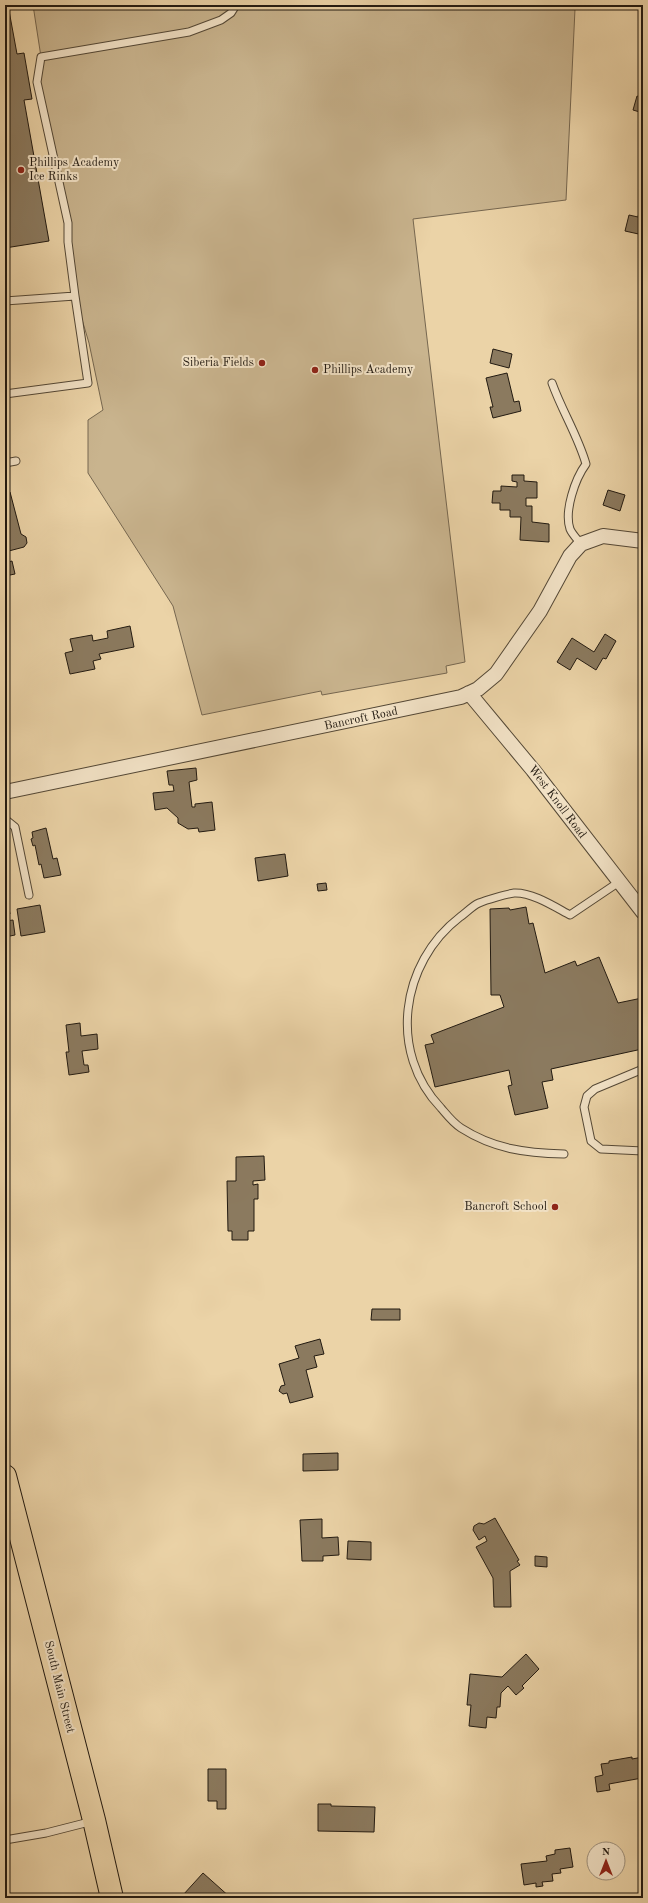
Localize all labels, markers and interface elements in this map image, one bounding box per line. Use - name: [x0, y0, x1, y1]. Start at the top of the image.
- place label: Phillips Academy Ice Rinks: [29, 157, 120, 183]
- marker: Phillips Academy Ice Rinks: [16, 165, 26, 175]
- place label: Siberia Fields: [183, 357, 254, 369]
- marker: Siberia Fields: [257, 358, 267, 368]
- place label: Phillips Academy: [323, 364, 414, 376]
- marker: Phillips Academy: [310, 365, 320, 375]
- street label: Bancroft Road: [323, 705, 399, 733]
- street label: West Knoll Road: [526, 763, 588, 841]
- place label: Bancroft School: [464, 1201, 547, 1213]
- marker: Bancroft School: [550, 1202, 560, 1212]
- street label: South Main Street: [42, 1640, 76, 1734]
- north arrow: [586, 1841, 626, 1881]
- text: N: [602, 1847, 611, 1858]

